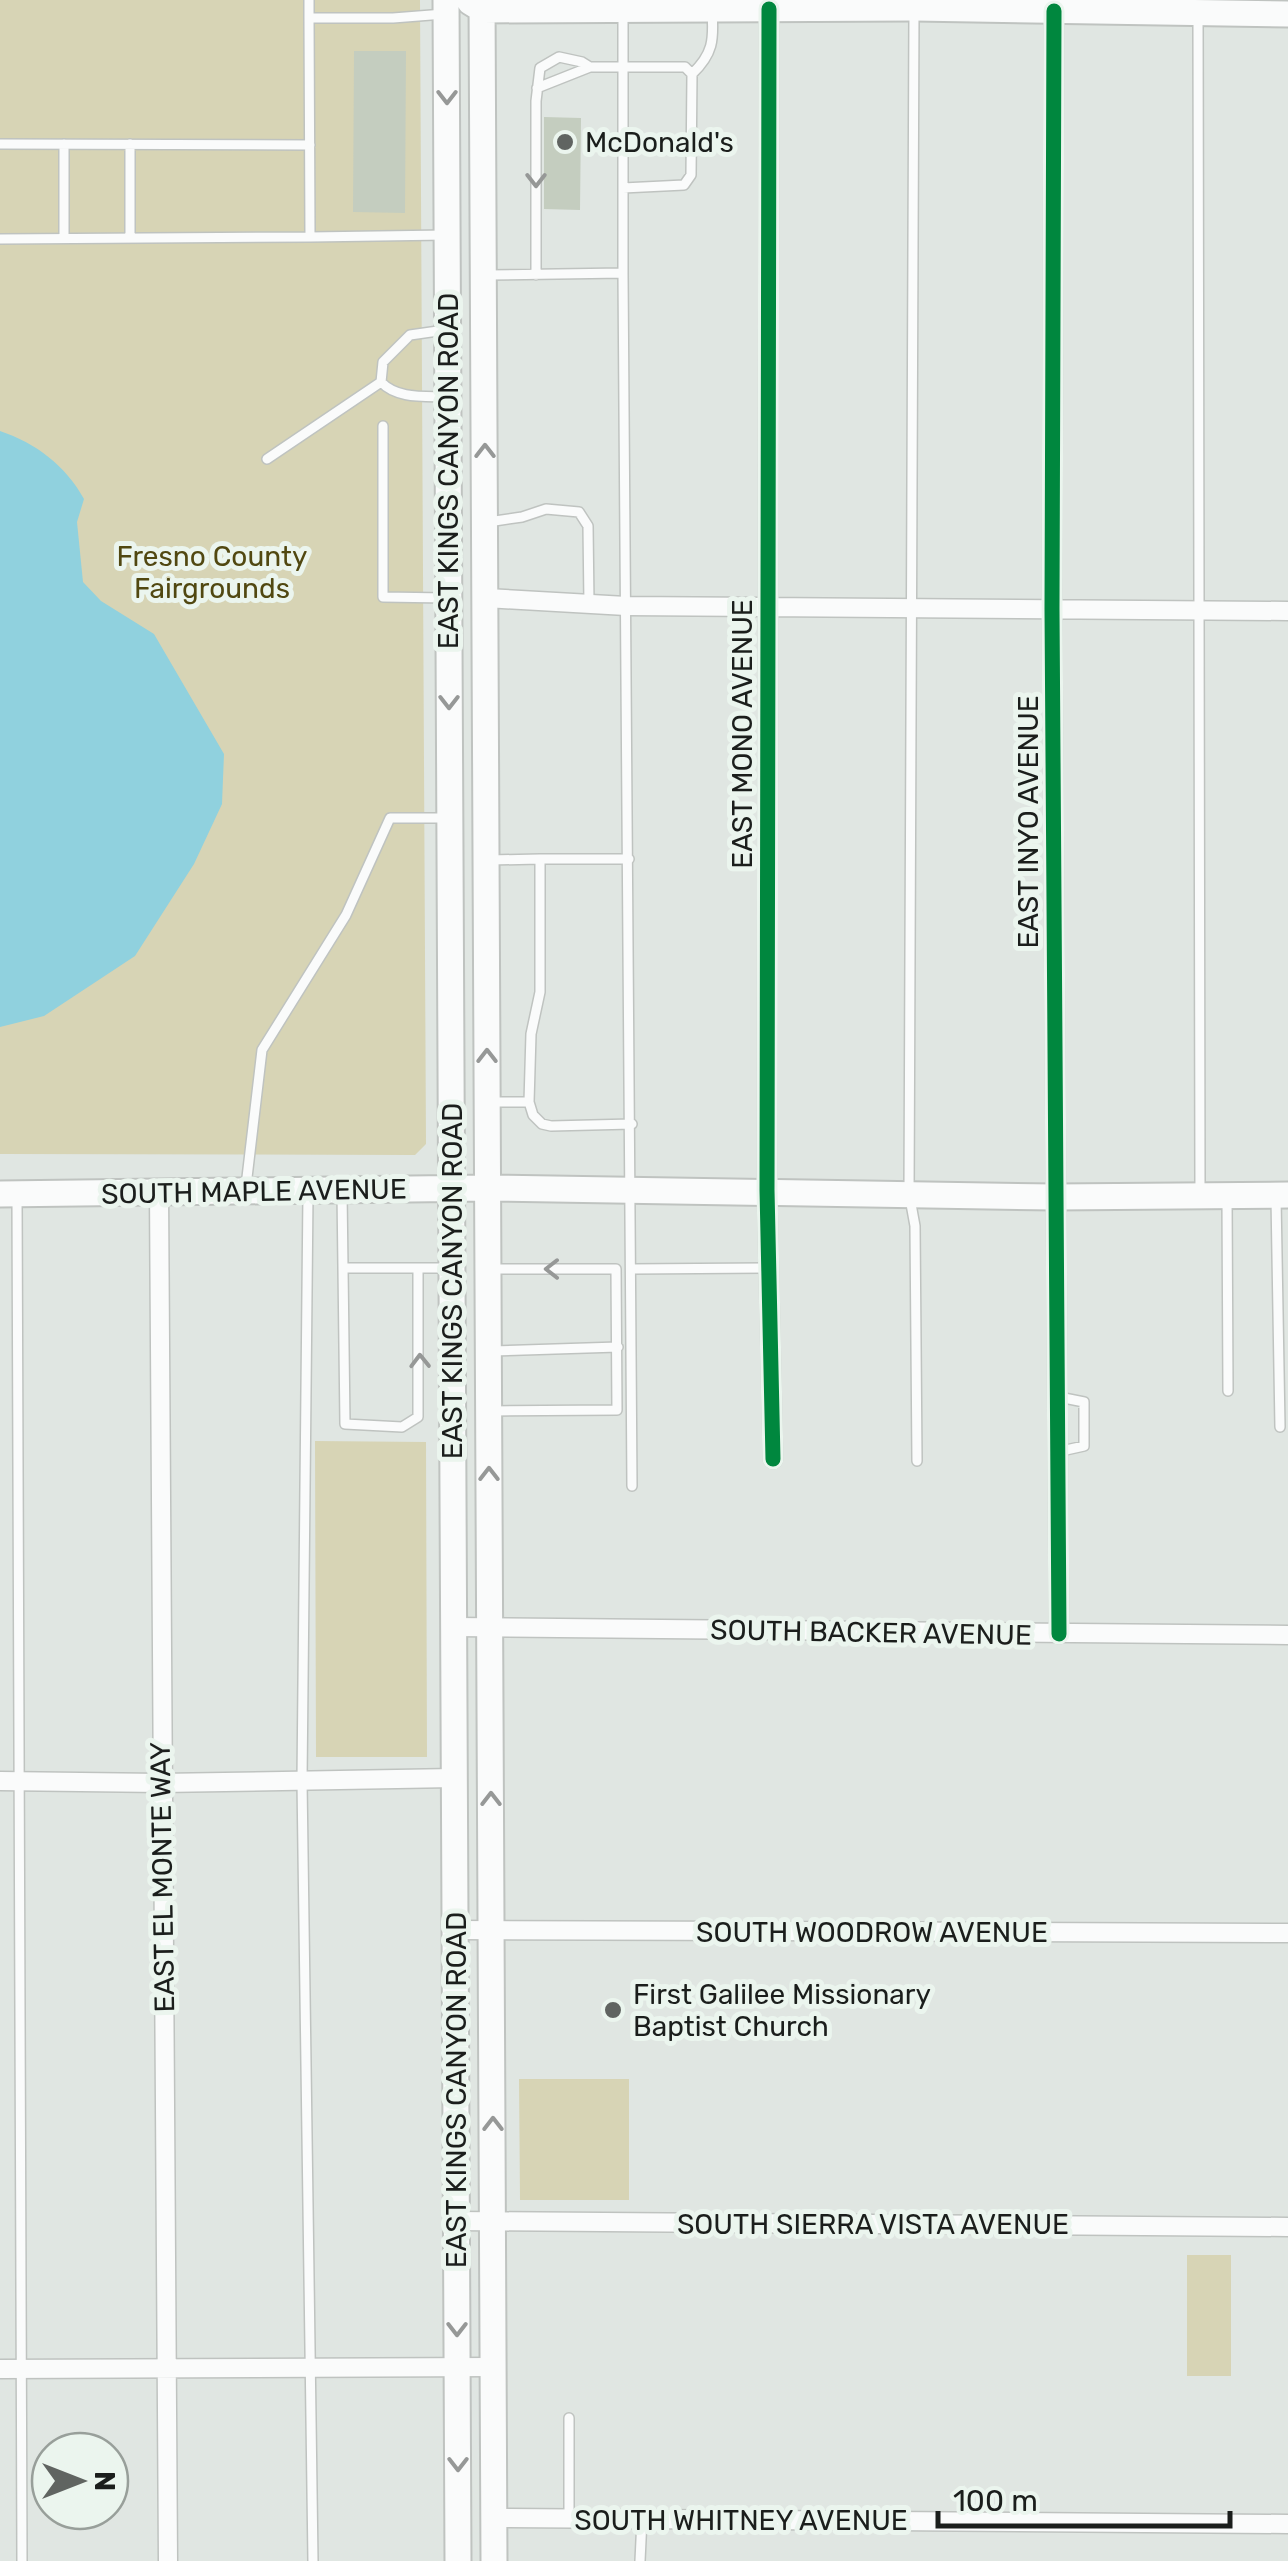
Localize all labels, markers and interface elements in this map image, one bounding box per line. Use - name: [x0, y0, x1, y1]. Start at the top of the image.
- one-way arrow: [436, 90, 458, 106]
- place label: McDonald's: [585, 126, 734, 159]
- marker: McDonald's: [554, 131, 576, 153]
- one-way arrow: [525, 172, 547, 188]
- street label: EAST KINGS CANYON ROAD: [432, 293, 465, 649]
- one-way arrow: [474, 442, 496, 458]
- park label: Fresno County Fairgrounds: [117, 540, 307, 605]
- street label: EAST MONO AVENUE: [726, 599, 759, 869]
- street label: EAST INYO AVENUE: [1012, 695, 1045, 949]
- one-way arrow: [438, 696, 460, 711]
- one-way arrow: [476, 1047, 498, 1062]
- street label: EAST KINGS CANYON ROAD: [436, 1103, 469, 1459]
- street label: SOUTH MAPLE AVENUE: [101, 1172, 407, 1211]
- one-way arrow: [544, 1258, 560, 1280]
- one-way arrow: [409, 1353, 430, 1369]
- one-way arrow: [478, 1465, 500, 1480]
- street label: SOUTH BACKER AVENUE: [710, 1613, 1032, 1652]
- street label: EAST EL MONTE WAY: [144, 1741, 181, 2013]
- one-way arrow: [480, 1790, 502, 1806]
- street label: EAST KINGS CANYON ROAD: [440, 1912, 473, 2268]
- street label: SOUTH WOODROW AVENUE: [696, 1916, 1048, 1949]
- place label: First Galilee Missionary Baptist Church: [633, 1978, 931, 2043]
- marker: First Galilee Missionary Baptist Church: [602, 1999, 624, 2021]
- one-way arrow: [482, 2115, 504, 2130]
- street label: SOUTH SIERRA VISTA AVENUE: [677, 2208, 1069, 2241]
- one-way arrow: [446, 2322, 468, 2338]
- north arrow: [30, 2431, 130, 2531]
- one-way arrow: [447, 2458, 469, 2473]
- scale bar: [938, 2466, 1230, 2528]
- text: N: [88, 2471, 121, 2491]
- text: 100 m: [953, 2483, 1038, 2519]
- street label: SOUTH WHITNEY AVENUE: [574, 2504, 908, 2537]

